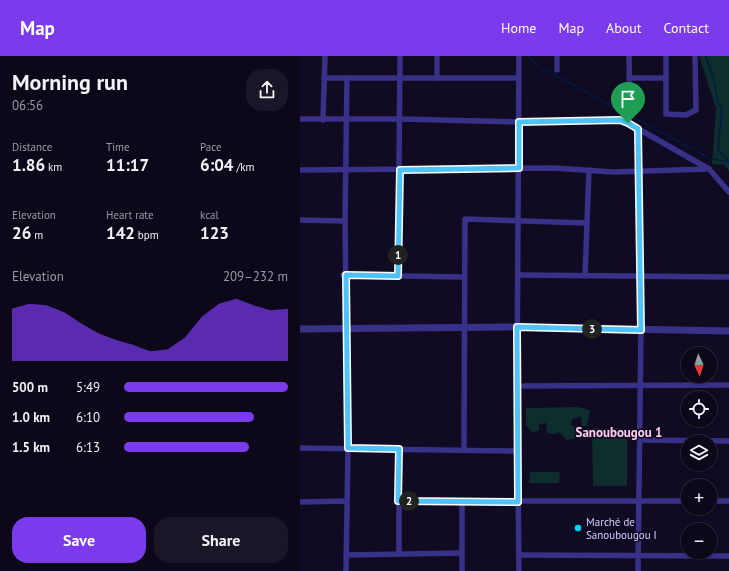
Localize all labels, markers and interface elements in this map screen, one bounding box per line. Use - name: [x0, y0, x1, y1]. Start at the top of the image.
- text: Map: [20, 16, 55, 40]
- text: Home: [501, 19, 536, 37]
- text: Map: [558, 19, 584, 37]
- text: About: [606, 19, 642, 37]
- text: Contact: [664, 19, 709, 37]
- text: Morning run: [12, 68, 128, 96]
- button: share: [246, 69, 288, 111]
- pin: [611, 82, 645, 123]
- icon: arrive: [617, 88, 639, 110]
- text: 06:56: [12, 97, 43, 114]
- text: Distance: [12, 140, 52, 154]
- text: Time: [106, 140, 130, 154]
- text: Pace: [200, 140, 222, 154]
- text: 1.86: [12, 154, 45, 176]
- text: 11:17: [106, 154, 149, 176]
- text: 6:04: [200, 154, 234, 176]
- text: km: [45, 160, 62, 174]
- text: /km: [234, 160, 255, 174]
- text: Elevation: [12, 208, 56, 222]
- text: Heart rate: [106, 208, 154, 222]
- text: kcal: [200, 208, 219, 222]
- text: 26: [12, 222, 31, 244]
- text: 142: [106, 222, 135, 244]
- text: 123: [200, 222, 229, 244]
- text: m: [31, 228, 43, 242]
- text: bpm: [135, 228, 159, 242]
- pin: 1: [388, 245, 408, 265]
- text: 1: [395, 248, 401, 262]
- text: Elevation: [12, 268, 64, 285]
- text: 209–232 m: [223, 268, 288, 285]
- pin: 3: [582, 319, 602, 339]
- text: 3: [589, 322, 595, 336]
- north arrow: [681, 347, 717, 383]
- map controls: [681, 347, 717, 559]
- text: 500 m: [12, 379, 48, 396]
- text: 5:49: [76, 379, 100, 396]
- button: locate: [681, 391, 717, 427]
- text: 1.0 km: [12, 409, 50, 426]
- text: 6:10: [76, 409, 100, 426]
- district label: Sanoubougou 1: [576, 424, 662, 441]
- button: layers: [681, 435, 717, 471]
- text: 1.5 km: [12, 439, 50, 456]
- text: 6:13: [76, 439, 100, 456]
- button: +: [681, 479, 717, 515]
- pin: 2: [399, 491, 419, 511]
- text: 2: [406, 494, 412, 508]
- place label: Marché de Sanoubougou I: [586, 515, 657, 542]
- button: Save: [12, 517, 146, 563]
- button: Share: [154, 517, 288, 563]
- marker: Marché de Sanoubougou I: [573, 523, 583, 533]
- button: −: [681, 523, 717, 559]

